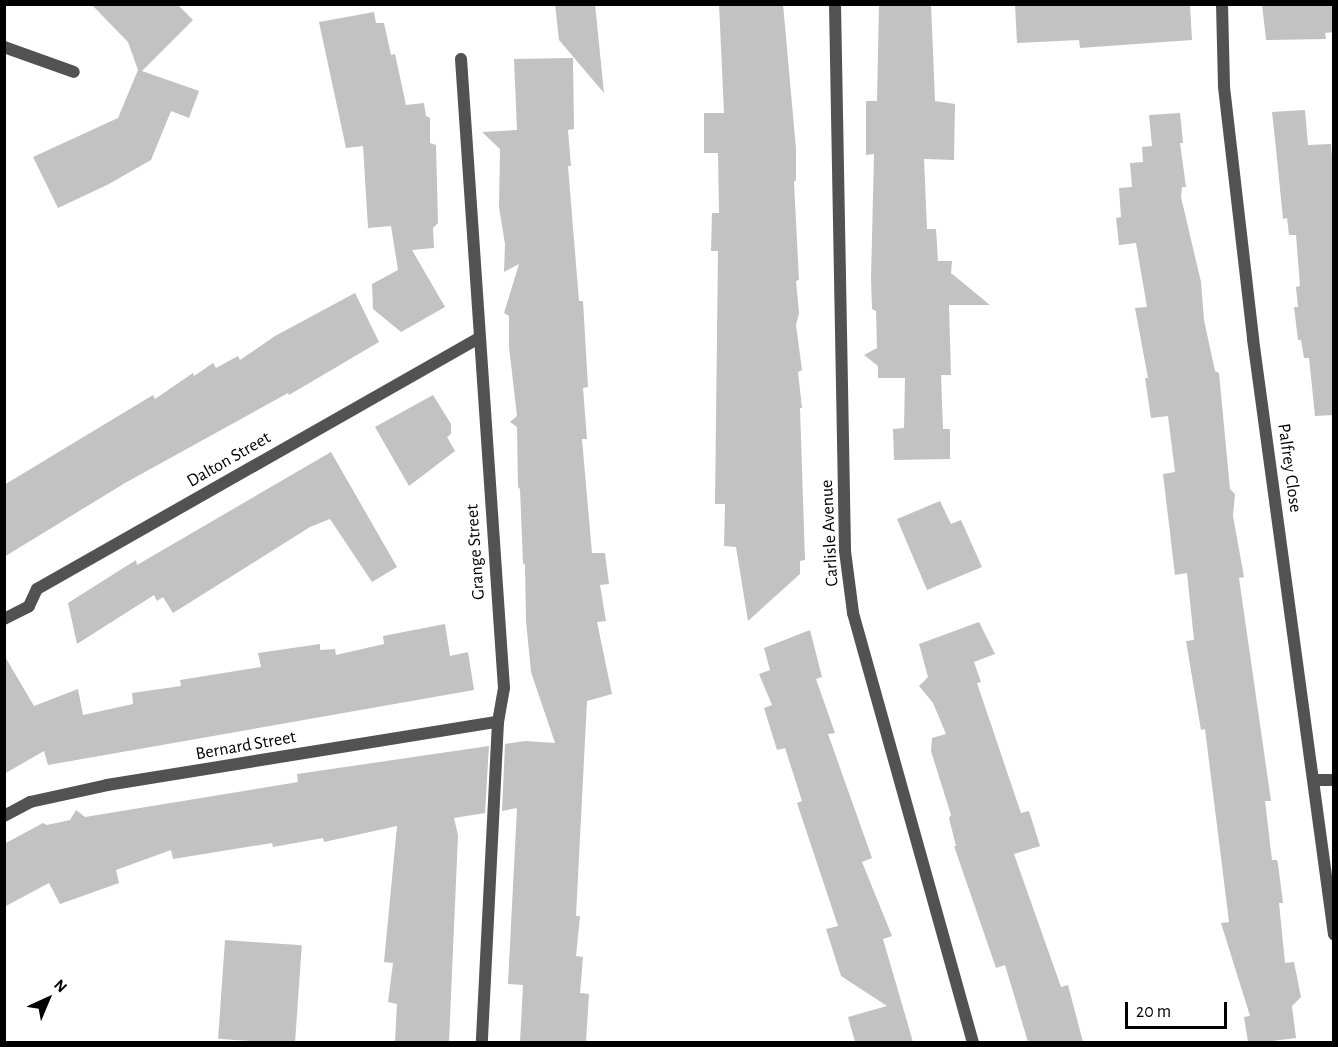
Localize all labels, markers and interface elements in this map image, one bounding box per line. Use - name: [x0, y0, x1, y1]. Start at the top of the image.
- street label: Palfrey Close: [1272, 422, 1306, 514]
- street label: Dalton Street: [183, 427, 275, 493]
- street label: Carlisle Avenue: [816, 479, 844, 587]
- street label: Grange Street: [462, 503, 490, 601]
- street label: Bernard Street: [194, 727, 298, 765]
- north arrow: [18, 969, 78, 1029]
- text: N: [51, 976, 70, 996]
- scale bar: [1128, 990, 1230, 1028]
- text: 20 m: [1136, 1003, 1171, 1021]

